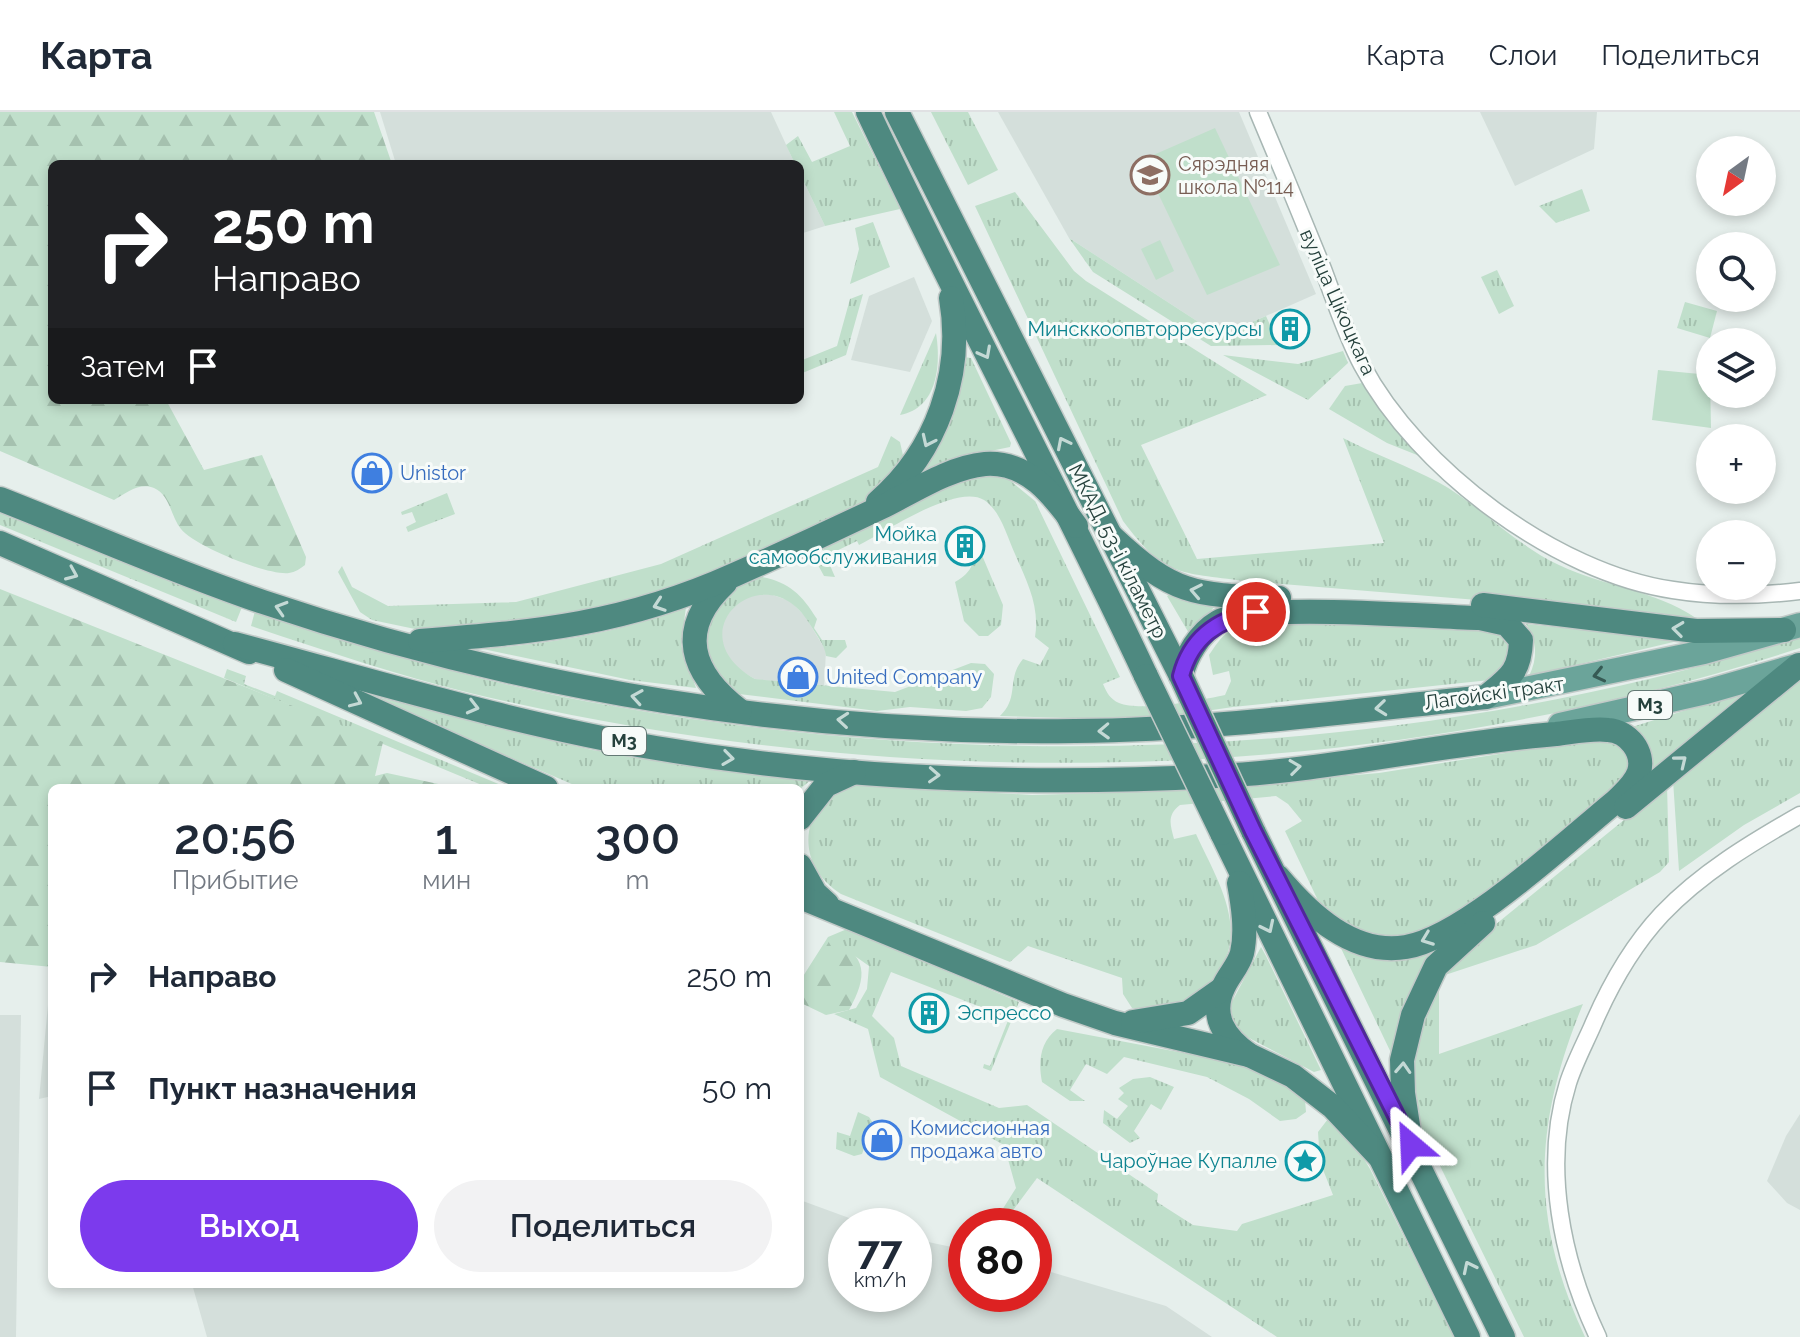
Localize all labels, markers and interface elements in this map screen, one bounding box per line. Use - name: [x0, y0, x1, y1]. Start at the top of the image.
- text: Карта: [40, 33, 153, 78]
- text: Карта: [1366, 39, 1445, 72]
- text: Слои: [1489, 39, 1557, 72]
- text: Поделиться: [1601, 39, 1760, 72]
- north arrow: [1696, 136, 1776, 216]
- map controls: [1696, 136, 1776, 600]
- place label: Сярэдняя школа №114: [1178, 152, 1294, 199]
- school or university icon: Сярэдняя школа №114: [1129, 154, 1171, 196]
- text: 250 m: [212, 190, 375, 256]
- icon: right: [80, 192, 184, 296]
- street label: вуліца Цікоцкага: [1295, 225, 1381, 379]
- button: search: [1696, 232, 1776, 312]
- text: Направо: [212, 257, 361, 299]
- building icon: Минсккоопвторресурсы: [1269, 308, 1311, 350]
- place label: Минсккоопвторресурсы: [1027, 317, 1262, 341]
- button: layers: [1696, 328, 1776, 408]
- icon: arrive: [181, 344, 225, 388]
- one-way arrow: [976, 344, 991, 359]
- text: Затем: [80, 349, 165, 384]
- button: +: [1696, 424, 1776, 504]
- one-way arrow: [922, 433, 938, 447]
- one-way arrow: [1057, 436, 1073, 451]
- shop icon: Unistor: [351, 452, 393, 494]
- street label: МКАД, 53-і кіламетр: [1064, 460, 1172, 642]
- place label: Unistor: [400, 461, 466, 485]
- button: −: [1696, 520, 1776, 600]
- place label: Мойка самообслуживания: [749, 522, 937, 569]
- building icon: Мойка самообслуживания: [944, 525, 986, 567]
- one-way arrow: [64, 564, 78, 580]
- pin: [1222, 578, 1290, 646]
- one-way arrow: [1190, 583, 1203, 600]
- icon: arrive: [1234, 590, 1278, 634]
- one-way arrow: [653, 595, 667, 611]
- one-way arrow: [274, 601, 288, 617]
- one-way arrow: [1671, 621, 1685, 638]
- shop icon: United Company: [777, 656, 819, 698]
- place label: United Company: [826, 665, 982, 689]
- one-way arrow: [1593, 666, 1607, 683]
- street label: Лагойскі тракт: [1423, 671, 1566, 715]
- one-way arrow: [630, 689, 644, 706]
- road number: М3: [1628, 691, 1672, 719]
- one-way arrow: [347, 692, 362, 708]
- one-way arrow: [465, 697, 479, 714]
- one-way arrow: [1374, 699, 1387, 716]
- one-way arrow: [836, 712, 849, 729]
- one-way arrow: [1097, 722, 1110, 739]
- road number: М3: [602, 727, 646, 755]
- one-way arrow: [721, 749, 734, 766]
- one-way arrow: [1672, 756, 1686, 771]
- one-way arrow: [1289, 759, 1302, 776]
- one-way arrow: [928, 766, 941, 783]
- text: 20:56: [174, 809, 296, 865]
- text: 1: [435, 809, 458, 865]
- text: 300: [595, 809, 680, 865]
- text: Прибытие: [172, 865, 298, 895]
- text: мин: [422, 865, 471, 895]
- text: m: [626, 865, 649, 895]
- one-way arrow: [1258, 919, 1274, 934]
- one-way arrow: [1421, 929, 1435, 946]
- icon: right: [80, 954, 124, 998]
- text: Направо: [148, 959, 277, 994]
- text: 250 m: [686, 959, 772, 994]
- building icon: Эспрессо: [908, 992, 950, 1034]
- place label: Эспрессо: [957, 1001, 1051, 1025]
- one-way arrow: [1395, 1061, 1412, 1074]
- icon: arrive: [80, 1066, 124, 1110]
- text: Пункт назначения: [148, 1071, 417, 1106]
- text: 50 m: [702, 1071, 772, 1106]
- position arrow: [1369, 1103, 1453, 1187]
- place label: Комиссионная продажа авто: [910, 1116, 1050, 1163]
- shop icon: Комиссионная продажа авто: [861, 1119, 903, 1161]
- place icon: Чароўнае Купалле: [1284, 1140, 1326, 1182]
- place label: Чароўнае Купалле: [1100, 1149, 1277, 1173]
- button: Выход: [80, 1180, 418, 1272]
- button: Поделиться: [434, 1180, 772, 1272]
- speed limit sign: 80: [948, 1208, 1052, 1312]
- text: 77: [857, 1226, 903, 1273]
- one-way arrow: [1463, 1260, 1479, 1275]
- text: km/h: [854, 1268, 906, 1292]

